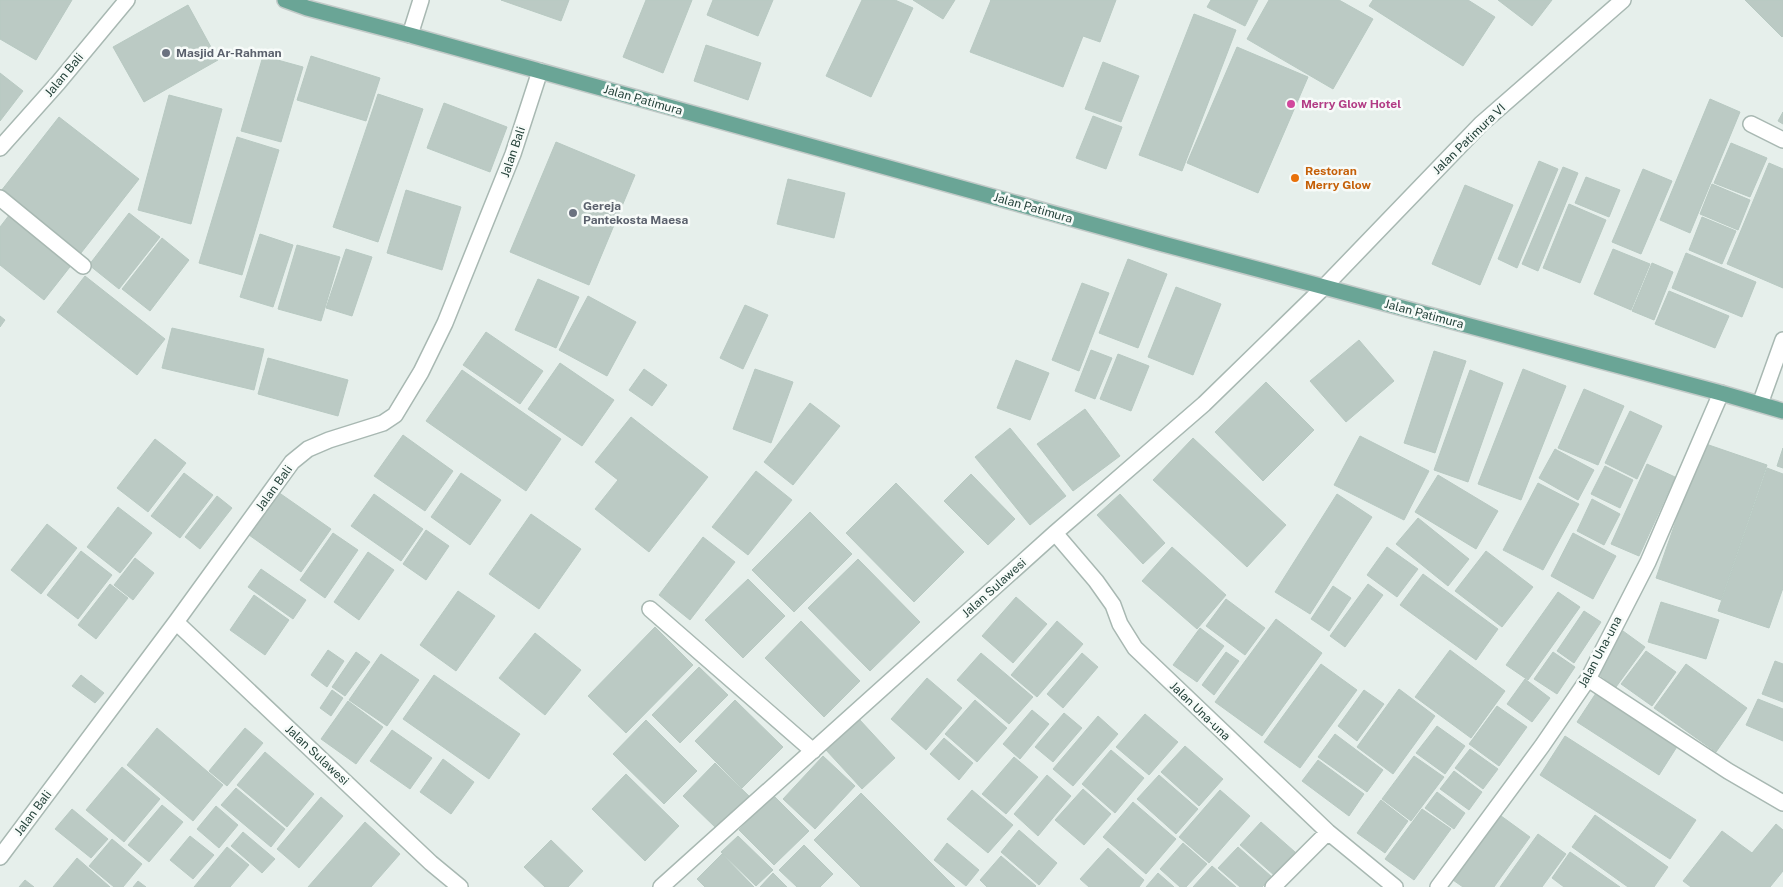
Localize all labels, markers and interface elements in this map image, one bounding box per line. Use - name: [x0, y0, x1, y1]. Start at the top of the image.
- place label: Masjid Ar-Rahman: [176, 46, 282, 60]
- marker: Masjid Ar-Rahman: [160, 47, 172, 59]
- street label: Jalan Bali: [42, 50, 86, 100]
- street label: Jalan Patimura: [602, 82, 684, 118]
- place label: Merry Glow Hotel: [1301, 97, 1401, 111]
- marker: Merry Glow Hotel: [1285, 98, 1297, 110]
- street label: Jalan Patimura VI: [1430, 101, 1508, 177]
- street label: Jalan Bali: [498, 125, 528, 179]
- place label: Restoran Merry Glow: [1305, 164, 1372, 192]
- marker: Restoran Merry Glow: [1289, 172, 1301, 184]
- street label: Jalan Patimura: [992, 190, 1074, 226]
- place label: Gereja Pantekosta Maesa: [583, 199, 688, 227]
- marker: Gereja Pantekosta Maesa: [567, 207, 579, 219]
- street label: Jalan Patimura: [1383, 297, 1465, 331]
- street label: Jalan Bali: [253, 463, 295, 513]
- street label: Jalan Sulawesi: [959, 556, 1029, 620]
- street label: Jalan Una-una: [1575, 614, 1625, 690]
- street label: Jalan Una-una: [1167, 679, 1233, 743]
- street label: Jalan Sulawesi: [282, 722, 352, 788]
- street label: Jalan Bali: [12, 788, 54, 838]

